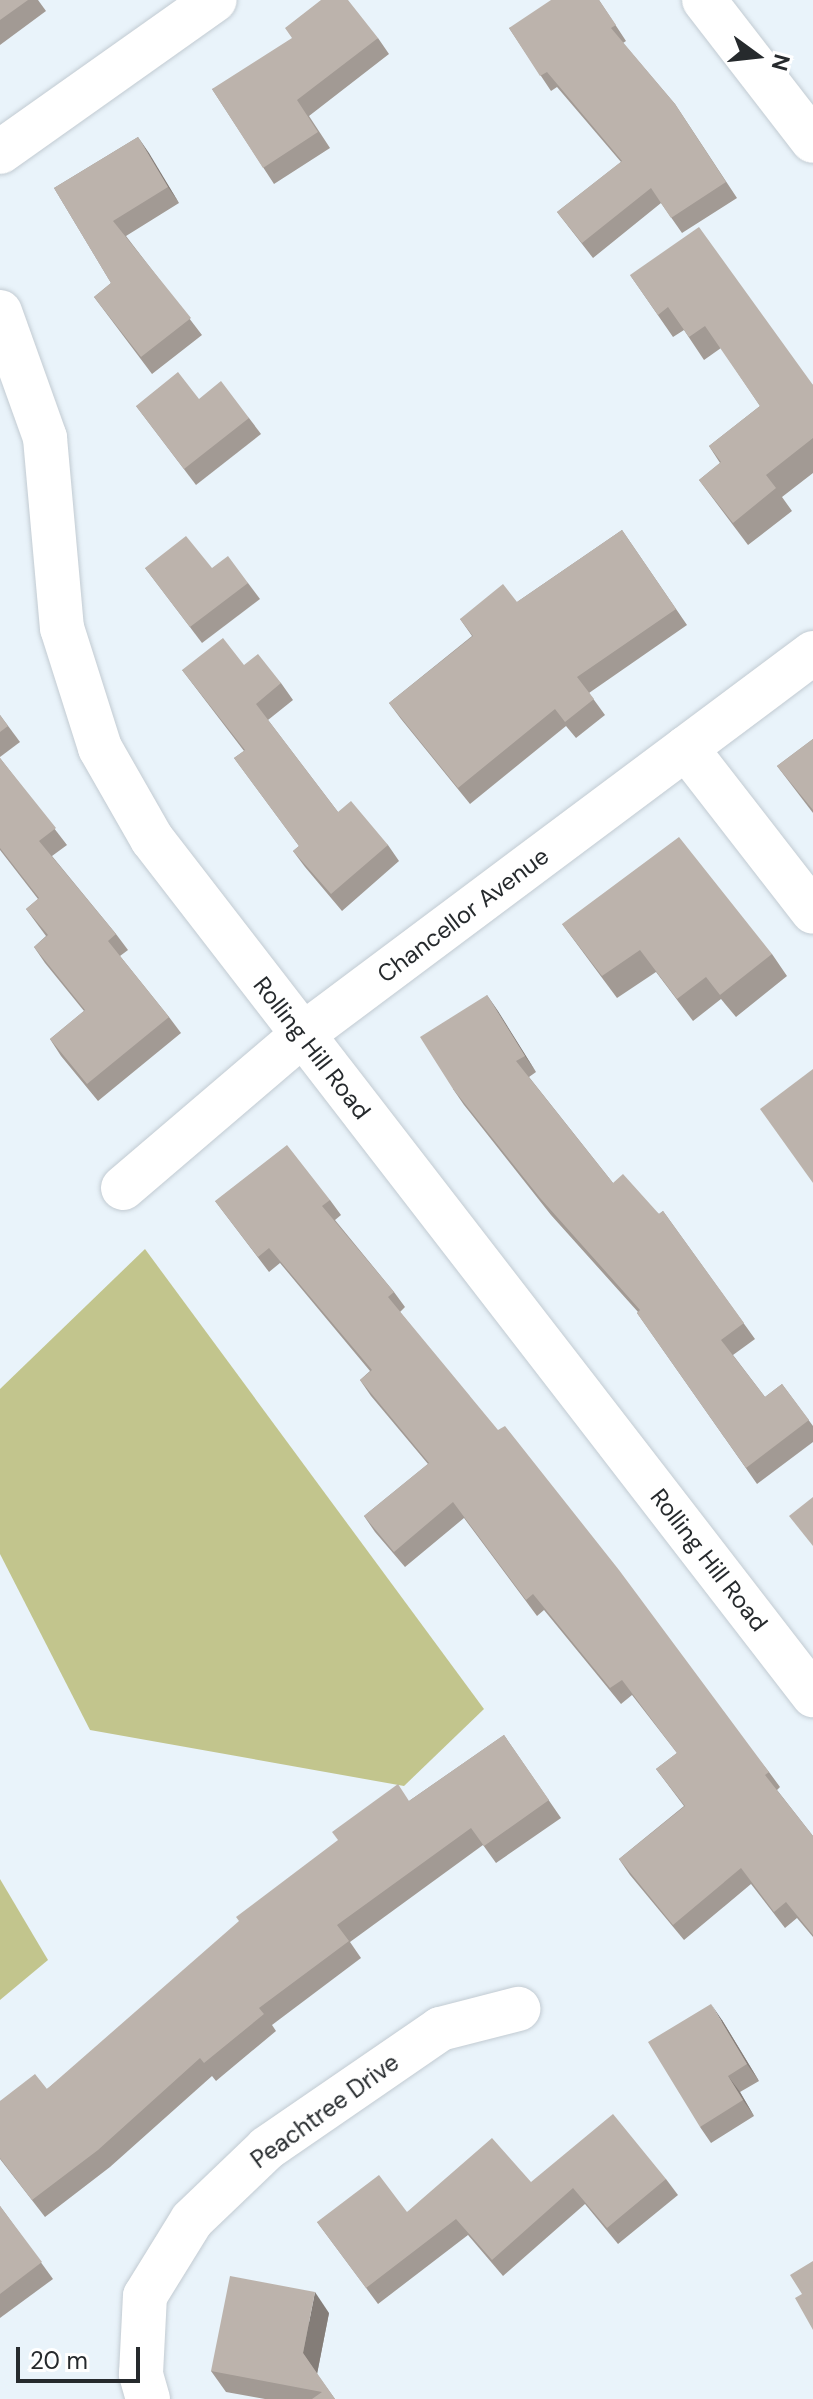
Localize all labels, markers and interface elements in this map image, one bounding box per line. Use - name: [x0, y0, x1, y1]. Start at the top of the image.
- north arrow: [717, 16, 797, 96]
- text: N: [765, 51, 797, 74]
- street label: Chancellor Avenue: [372, 841, 554, 989]
- street label: Rolling Hill Road: [247, 971, 377, 1125]
- street label: Rolling Hill Road: [644, 1483, 774, 1637]
- street label: Peachtree Drive: [245, 2048, 405, 2174]
- scale bar: [20, 2331, 144, 2381]
- text: 20 m: [30, 2345, 88, 2376]

